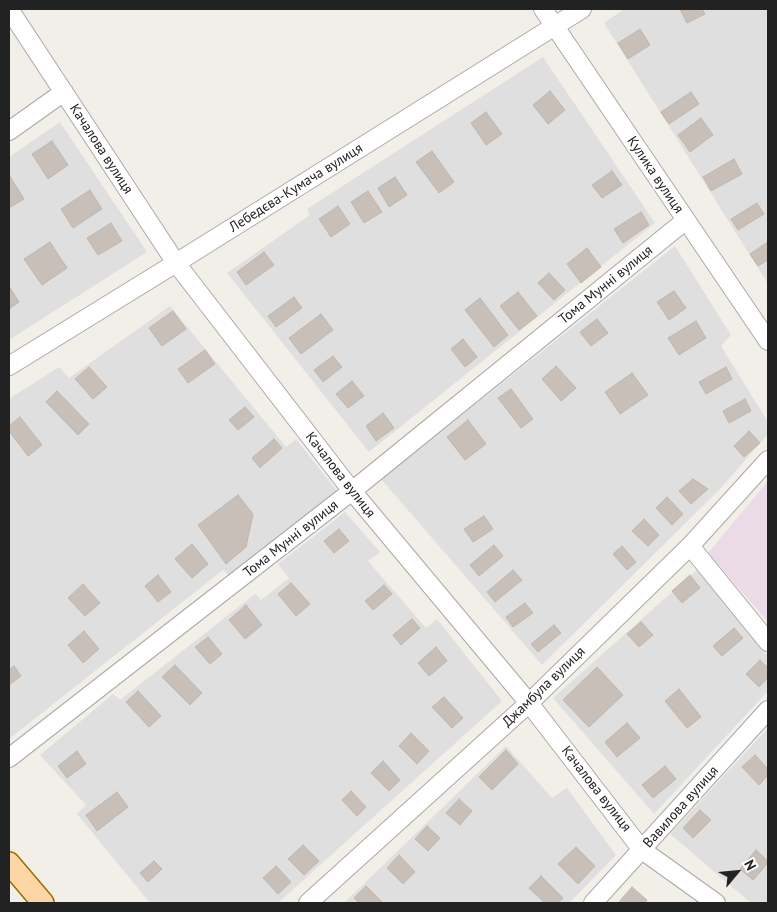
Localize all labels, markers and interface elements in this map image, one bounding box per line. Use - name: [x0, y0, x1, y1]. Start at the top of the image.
- street label: Качалова вулиця: [66, 101, 136, 197]
- street label: Кулика вулиця: [623, 133, 687, 217]
- street label: Лебедєва-Кумача вулиця: [226, 140, 366, 236]
- street label: Тома Мунні вулиця: [556, 242, 656, 328]
- street label: Качалова вулиця: [301, 429, 379, 521]
- street label: Тома Мунні вулиця: [240, 497, 342, 581]
- street label: Джамбула вулиця: [499, 643, 589, 731]
- street label: Качалова вулиця: [557, 743, 635, 835]
- street label: Вавилова вулиця: [640, 763, 722, 851]
- north arrow: [712, 847, 762, 897]
- text: N: [740, 857, 760, 873]

